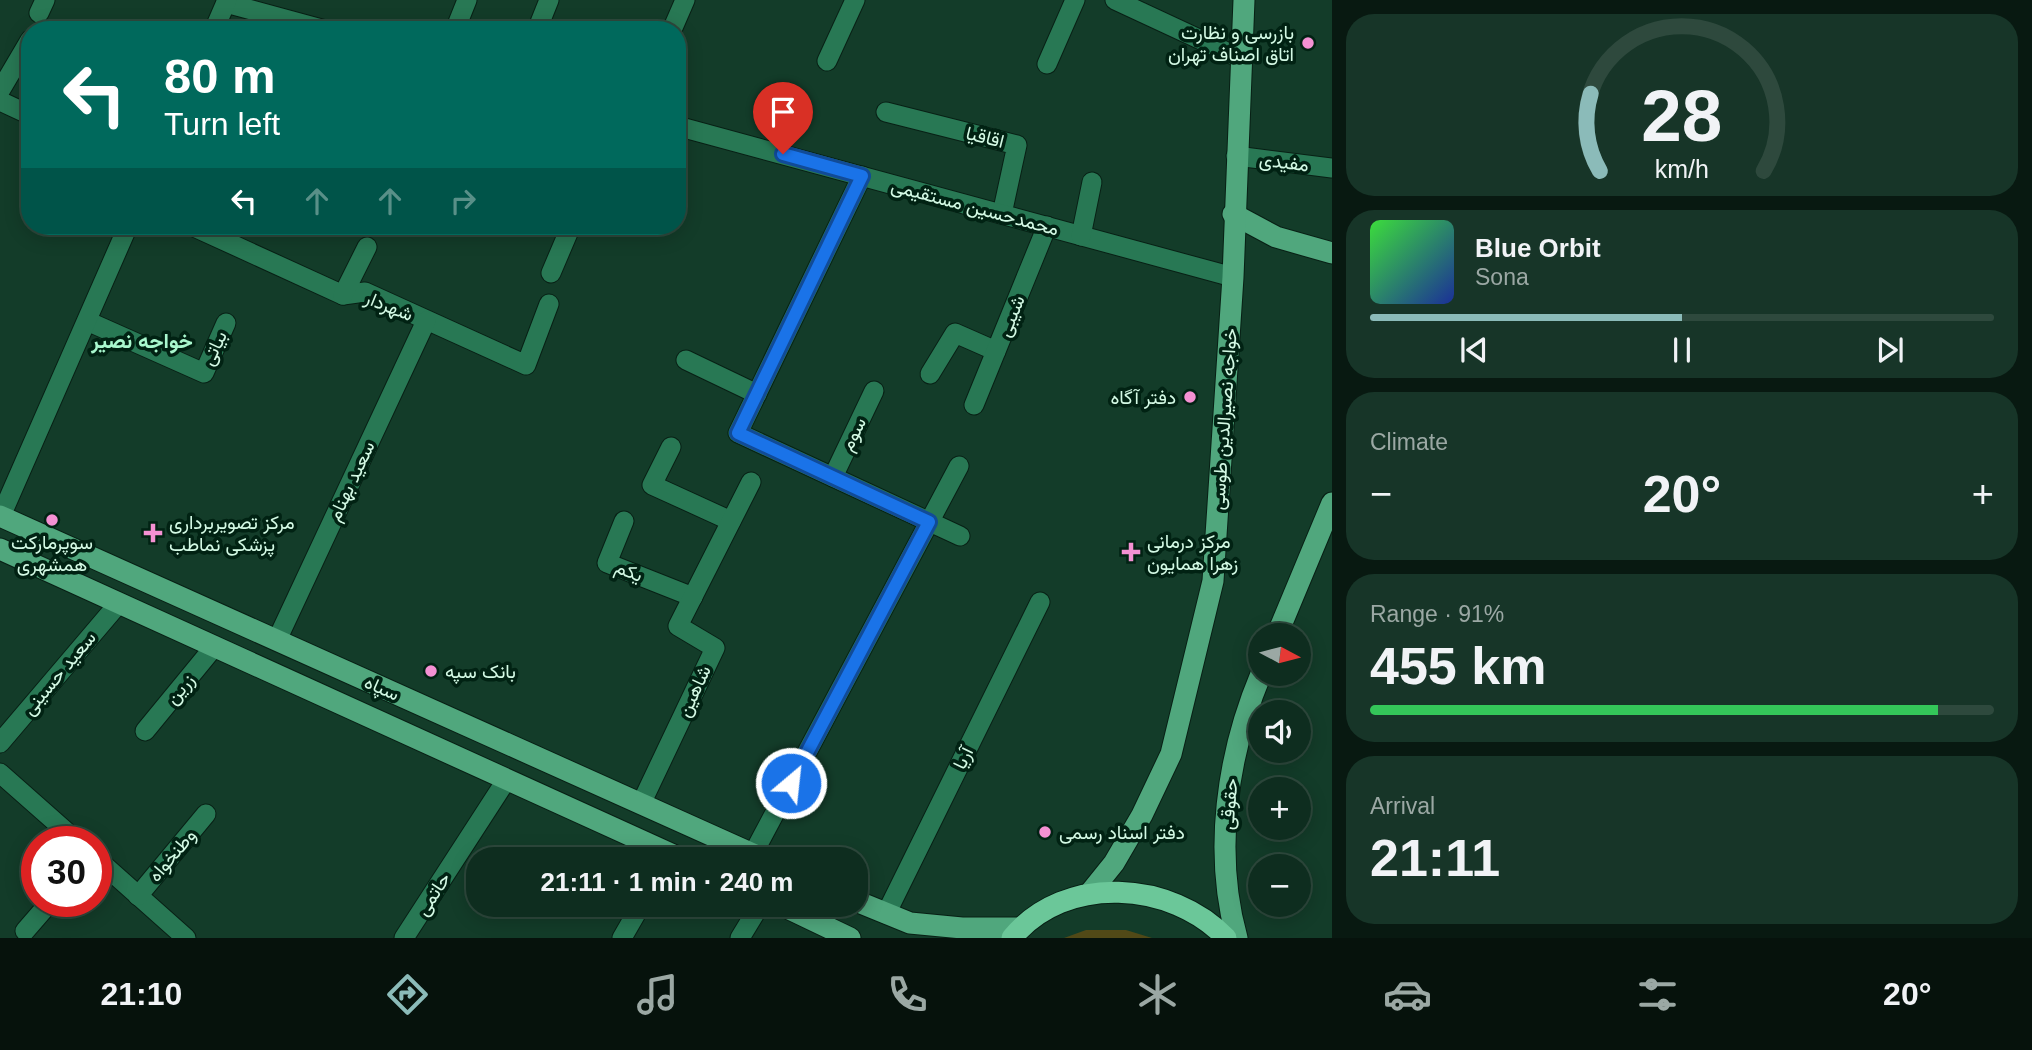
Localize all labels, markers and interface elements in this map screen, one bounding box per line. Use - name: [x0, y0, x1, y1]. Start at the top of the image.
- place label: بازرسی و نظارت اتاق اصناف تهران: [1168, 22, 1294, 66]
- marker: بازرسی و نظارت اتاق اصناف تهران: [1300, 35, 1316, 51]
- icon: left: [49, 49, 140, 140]
- text: 80 m: [164, 49, 276, 103]
- text: 28: [1642, 75, 1722, 156]
- pin: [753, 82, 813, 154]
- icon: arrive: [764, 93, 802, 131]
- text: Turn left: [164, 106, 280, 142]
- street label: اقاقیا: [963, 122, 1006, 153]
- street label: مفیدی: [1258, 149, 1310, 176]
- text: km/h: [1655, 155, 1709, 183]
- street label: محمدحسین مستقیمی: [889, 175, 1061, 240]
- icon: left: [225, 182, 263, 220]
- icon: ahead: [298, 182, 336, 220]
- icon: ahead: [371, 182, 409, 220]
- icon: right: [444, 182, 482, 220]
- text: Blue Orbit: [1475, 233, 1601, 263]
- text: Sona: [1475, 264, 1529, 290]
- street label: شهردار: [360, 286, 416, 326]
- street label: شیبی: [993, 292, 1030, 340]
- street label: بیاتی: [197, 327, 232, 369]
- street label: خواجه نصیرالدین طوسی: [1207, 327, 1242, 511]
- district label: خواجه نصیر: [90, 329, 193, 354]
- icon: previous: [1455, 331, 1493, 369]
- icon: pause: [1663, 331, 1701, 369]
- icon: next: [1871, 331, 1909, 369]
- place label: دفتر آگاه: [1110, 387, 1176, 409]
- marker: دفتر آگاه: [1182, 389, 1198, 405]
- street label: سوم: [836, 414, 872, 455]
- text: Climate: [1370, 429, 1448, 455]
- street label: سعید بهنام: [323, 438, 380, 525]
- text: 20°: [1643, 465, 1721, 523]
- text: −: [1370, 473, 1392, 515]
- text: +: [1972, 473, 1994, 515]
- marker: سوپرمارکت همشهری: [44, 512, 60, 528]
- place label: مرکز تصویربرداری پزشکی نماطب: [169, 512, 295, 558]
- marker: مرکز تصویربرداری پزشکی نماطب: [143, 523, 163, 543]
- place label: مرکز درمانی زهرا همایون: [1147, 531, 1238, 575]
- place label: سوپرمارکت همشهری: [11, 532, 93, 576]
- marker: مرکز درمانی زهرا همایون: [1121, 542, 1141, 562]
- street label: یکم: [611, 556, 646, 588]
- text: Range · 91%: [1370, 601, 1504, 627]
- north arrow: [1248, 623, 1311, 686]
- map controls: [1248, 623, 1311, 917]
- street label: سعید حسینی: [18, 627, 101, 720]
- text: 455 km: [1370, 637, 1546, 695]
- place label: بانک سپه: [445, 661, 516, 685]
- street label: شاهین: [673, 662, 716, 721]
- marker: بانک سپه: [423, 663, 439, 679]
- street label: زرین: [161, 670, 199, 709]
- street label: سپاه: [360, 671, 403, 708]
- button: sound: [1248, 700, 1311, 763]
- street label: آریا: [949, 742, 979, 773]
- position arrow: [754, 746, 828, 820]
- street label: حقوقی: [1216, 777, 1243, 831]
- button: +: [1248, 777, 1311, 840]
- text: Arrival: [1370, 793, 1435, 819]
- place label: دفتر اسناد رسمی: [1059, 822, 1185, 844]
- marker: دفتر اسناد رسمی: [1037, 824, 1053, 840]
- street label: وطنخواه: [144, 825, 201, 886]
- speed limit sign: 30: [21, 826, 112, 917]
- text: 21:11: [1370, 829, 1500, 887]
- button: −: [1248, 854, 1311, 917]
- text: 21:11 · 1 min · 240 m: [541, 867, 793, 897]
- street label: حاتمی: [411, 869, 455, 920]
- icon: directions: [383, 970, 432, 1019]
- icon: music: [633, 970, 682, 1019]
- icon: phone: [883, 970, 932, 1019]
- icon: climate: [1133, 970, 1182, 1019]
- icon: car: [1383, 970, 1432, 1019]
- icon: filters: [1633, 970, 1682, 1019]
- text: 21:10: [100, 976, 182, 1012]
- text: 20°: [1883, 976, 1932, 1012]

